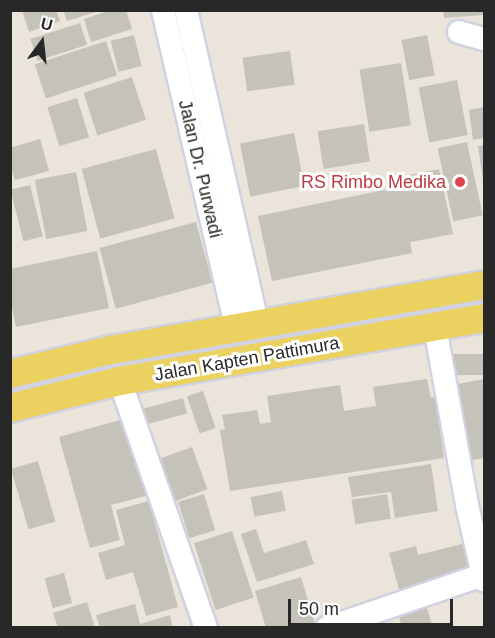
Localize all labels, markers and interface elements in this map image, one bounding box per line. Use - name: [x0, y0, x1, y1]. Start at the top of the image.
- north arrow: [12, 12, 72, 72]
- text: U: [39, 14, 55, 34]
- street label: Jalan Dr. Purwadi: [174, 98, 226, 240]
- place label: RS Rimbo Medika: [301, 171, 446, 193]
- marker: RS Rimbo Medika: [451, 173, 469, 191]
- street label: Jalan Kapten Pattimura: [153, 332, 341, 386]
- scale bar: [291, 587, 456, 625]
- text: 50 m: [299, 599, 339, 619]

